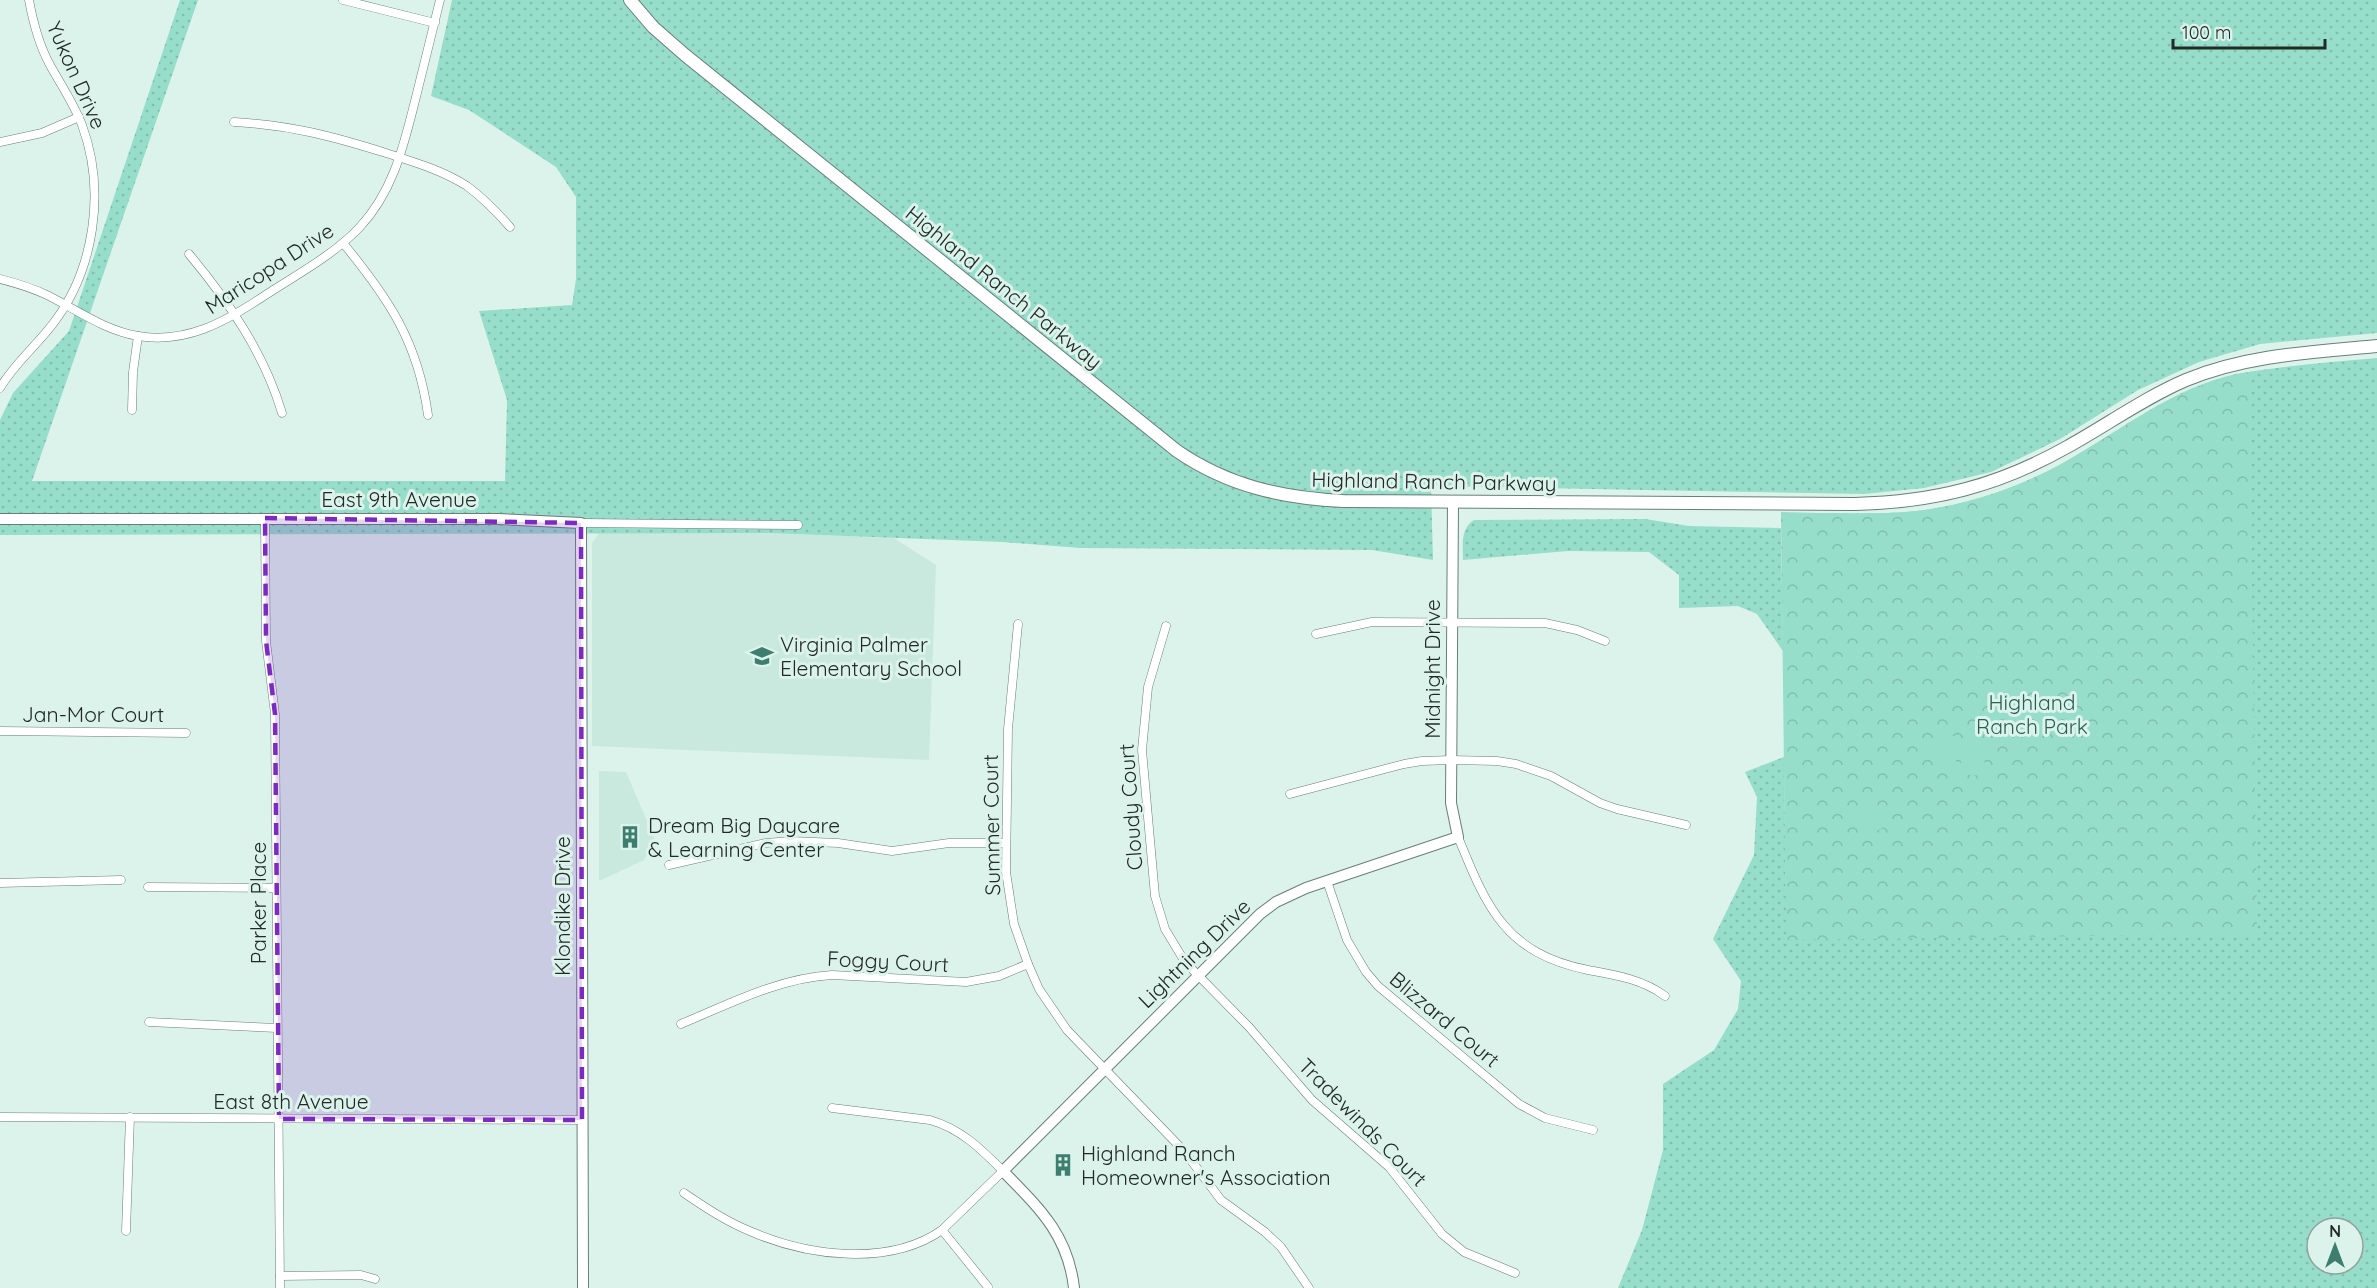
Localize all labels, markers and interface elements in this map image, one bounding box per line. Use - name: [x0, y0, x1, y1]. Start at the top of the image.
- scale bar: [2173, 12, 2324, 50]
- street label: Yukon Drive: [42, 17, 112, 133]
- text: 100 m: [2182, 21, 2231, 44]
- street label: Highland Ranch Parkway: [900, 200, 1108, 374]
- street label: Maricopa Drive: [200, 217, 338, 319]
- street label: Highland Ranch Parkway: [1311, 466, 1557, 496]
- street label: East 9th Avenue: [321, 486, 477, 512]
- street label: Midnight Drive: [1419, 599, 1445, 739]
- place label: Virginia Palmer Elementary School: [780, 631, 962, 681]
- school or university icon: Virginia Palmer Elementary School: [749, 643, 775, 669]
- park label: Highland Ranch Park: [1976, 689, 2088, 739]
- street label: Jan-Mor Court: [22, 701, 164, 727]
- street label: Cloudy Court: [1113, 743, 1147, 871]
- street label: Summer Court: [977, 754, 1005, 896]
- place label: Dream Big Daycare & Learning Center: [648, 812, 840, 862]
- building icon: Dream Big Daycare & Learning Center: [617, 824, 643, 850]
- street label: Klondike Drive: [549, 836, 575, 976]
- street label: Parker Place: [245, 842, 271, 964]
- street label: Lightning Drive: [1132, 893, 1256, 1013]
- street label: Foggy Court: [827, 945, 949, 977]
- street label: Blizzard Court: [1385, 966, 1505, 1072]
- street label: Tradewinds Court: [1293, 1052, 1433, 1192]
- street label: East 8th Avenue: [213, 1088, 369, 1114]
- place label: Highland Ranch Homeowner's Association: [1081, 1140, 1331, 1190]
- building icon: Highland Ranch Homeowner's Association: [1050, 1152, 1076, 1178]
- north arrow: [2305, 1216, 2365, 1276]
- text: N: [2329, 1221, 2341, 1241]

